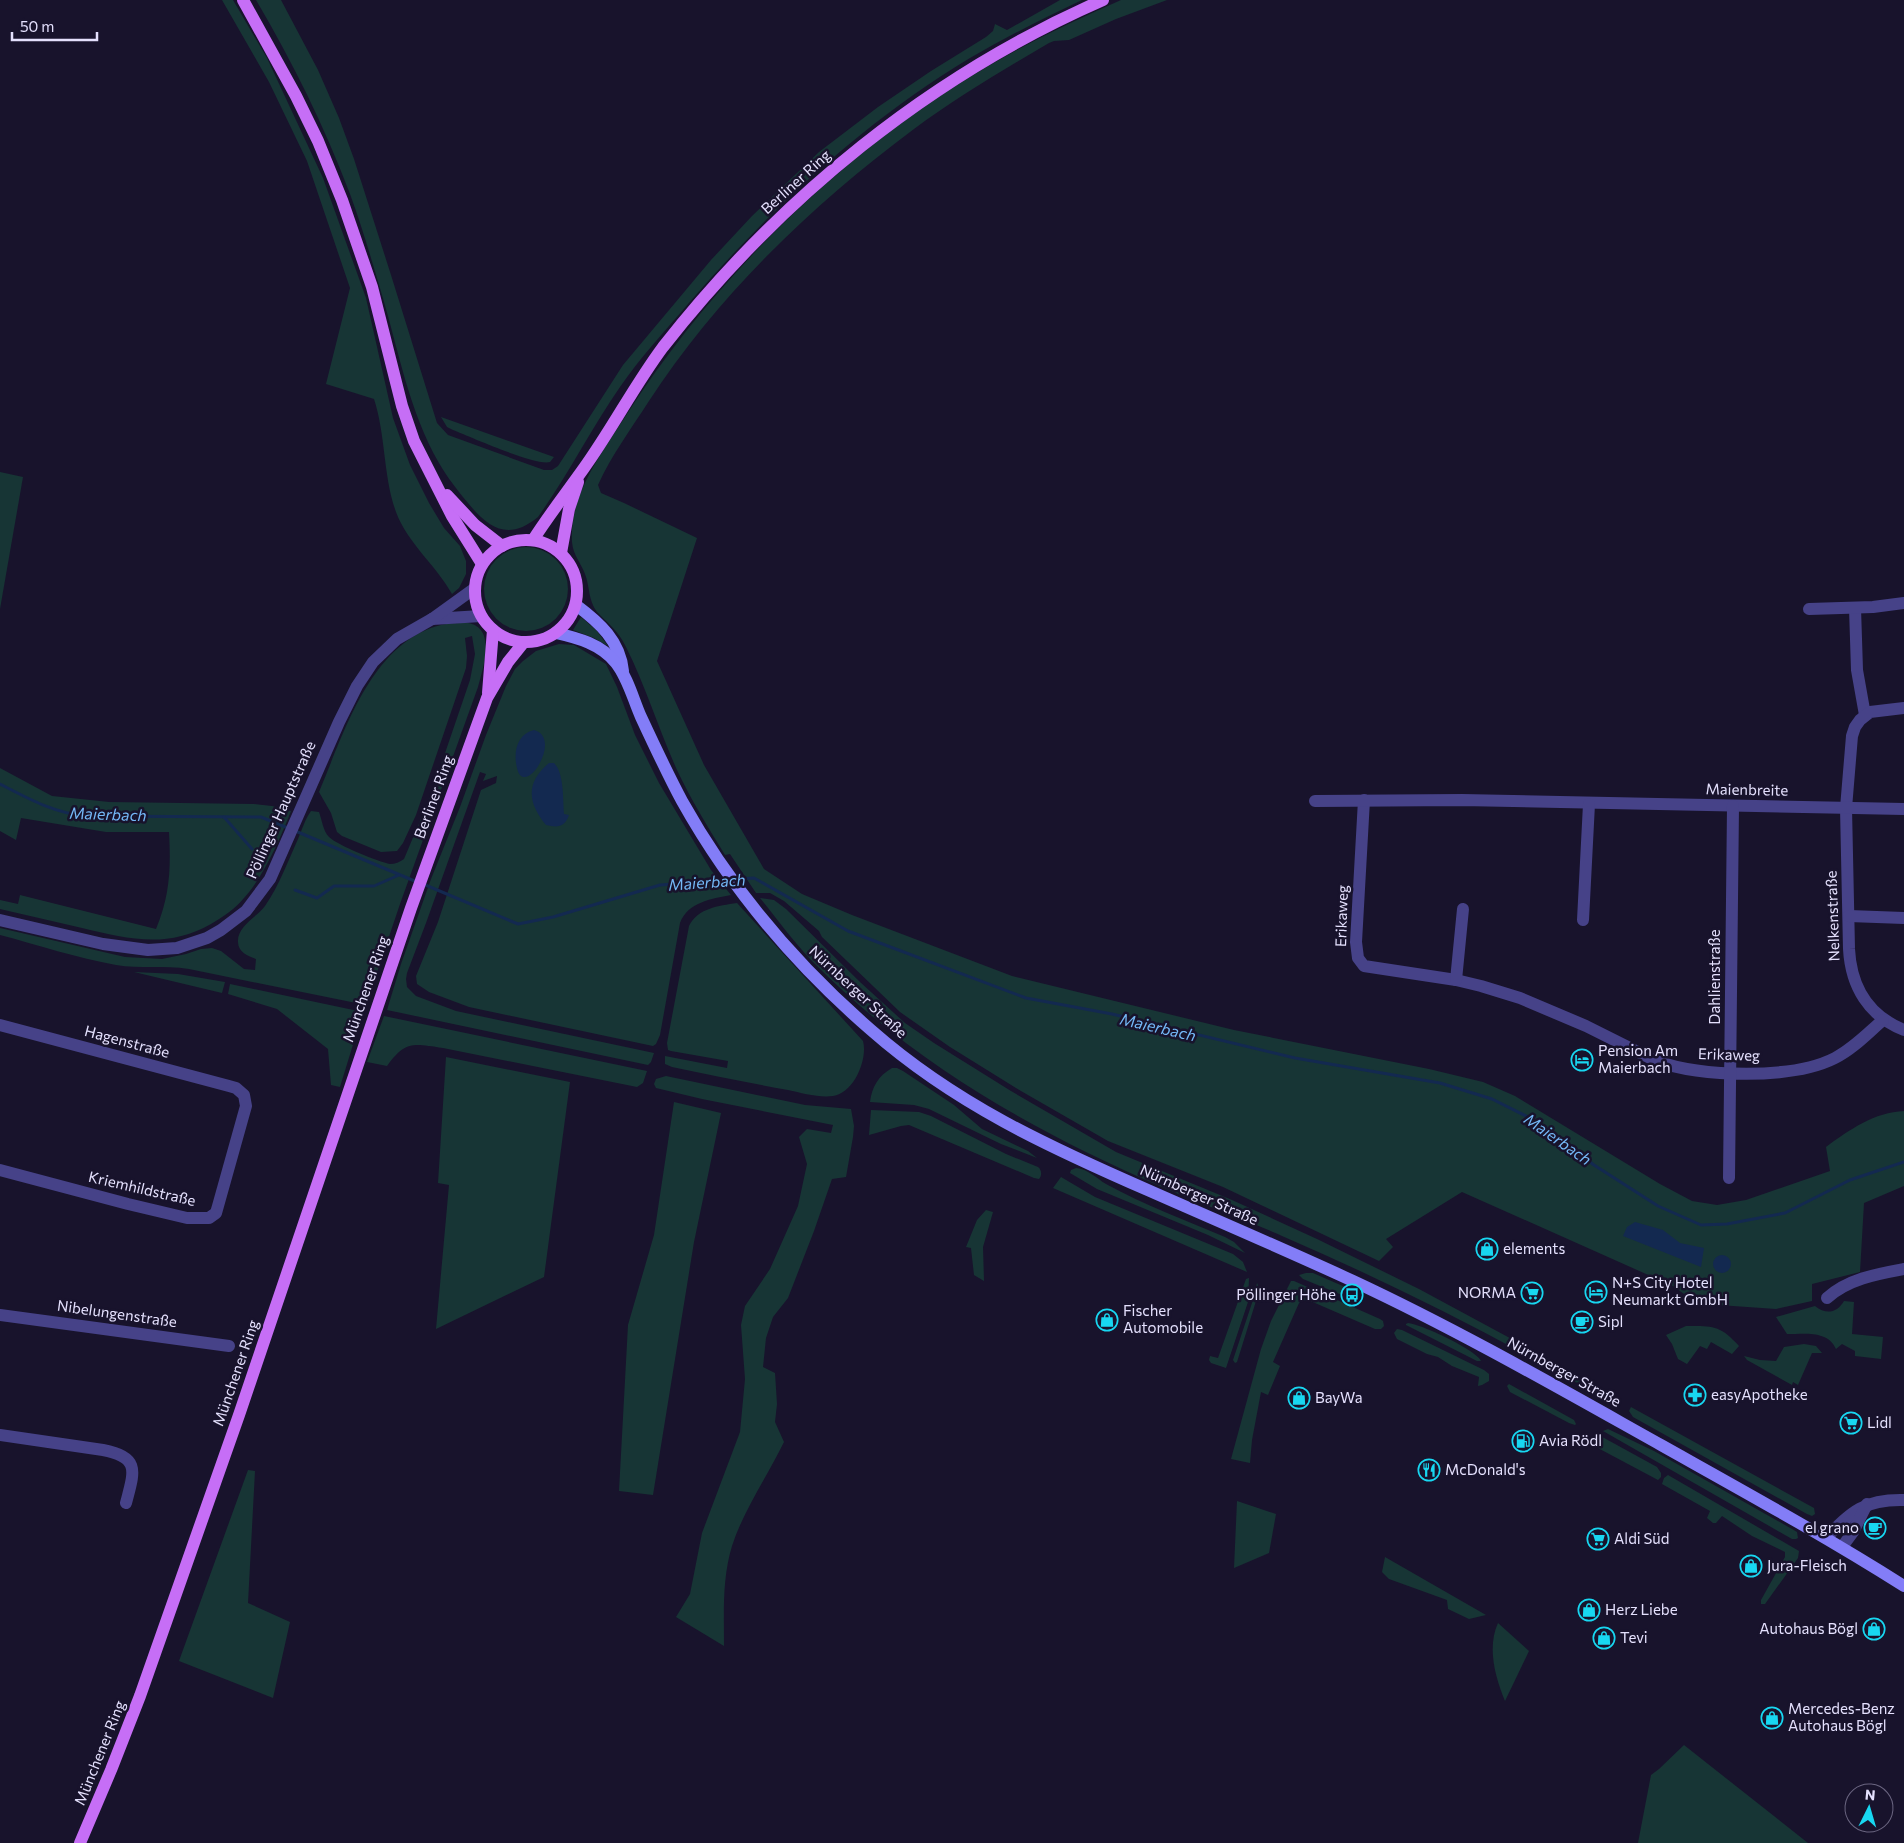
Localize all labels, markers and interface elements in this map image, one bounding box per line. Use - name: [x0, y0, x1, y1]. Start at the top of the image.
- scale bar: [12, 10, 98, 42]
- text: 50 m: [20, 17, 54, 35]
- street label: Berliner Ring: [757, 145, 834, 217]
- street label: Pöllinger Hauptstraße: [242, 738, 319, 881]
- street label: Berliner Ring: [410, 753, 456, 841]
- street label: Maienbreite: [1705, 779, 1789, 799]
- water label: Maierbach: [69, 803, 147, 824]
- water label: Maierbach: [668, 869, 746, 894]
- street label: Nelkenstraße: [1821, 870, 1843, 962]
- street label: Erikaweg: [1331, 884, 1351, 947]
- street label: Dahlienstraße: [1705, 929, 1723, 1025]
- street label: Münchener Ring: [338, 933, 392, 1044]
- street label: Nürnberger Straße: [806, 941, 911, 1041]
- water label: Maierbach: [1118, 1009, 1198, 1044]
- street label: Hagenstraße: [83, 1021, 172, 1061]
- place label: Pension Am Maierbach: [1598, 1041, 1678, 1076]
- street label: Erikaweg: [1698, 1044, 1761, 1064]
- hotel icon: Pension Am Maierbach: [1570, 1048, 1594, 1072]
- water label: Maierbach: [1521, 1109, 1595, 1169]
- street label: Nürnberger Straße: [1138, 1160, 1261, 1228]
- street label: Kriemhildstraße: [87, 1167, 198, 1209]
- shop icon: elements: [1475, 1237, 1499, 1261]
- place label: elements: [1503, 1239, 1565, 1257]
- place label: N+S City Hotel Neumarkt GmbH: [1612, 1273, 1728, 1308]
- hotel icon: N+S City Hotel Neumarkt GmbH: [1584, 1280, 1608, 1304]
- supermarket icon: NORMA: [1520, 1281, 1544, 1305]
- bus stop icon: Pöllinger Höhe: [1340, 1283, 1364, 1307]
- place label: NORMA: [1458, 1283, 1516, 1301]
- place label: Pöllinger Höhe: [1236, 1285, 1336, 1303]
- street label: Nibelungenstraße: [56, 1296, 178, 1330]
- place label: Fischer Automobile: [1123, 1301, 1203, 1336]
- shop icon: Fischer Automobile: [1095, 1308, 1119, 1332]
- cafe icon: Sipl: [1570, 1310, 1594, 1334]
- place label: Sipl: [1598, 1312, 1623, 1330]
- street label: Münchener Ring: [208, 1317, 262, 1428]
- street label: Nürnberger Straße: [1504, 1332, 1625, 1410]
- pharmacy icon: easyApotheke: [1683, 1383, 1707, 1407]
- place label: easyApotheke: [1711, 1385, 1808, 1403]
- shop icon: BayWa: [1287, 1386, 1311, 1410]
- place label: BayWa: [1315, 1388, 1362, 1406]
- supermarket icon: Lidl: [1839, 1411, 1863, 1435]
- place label: Lidl: [1867, 1413, 1892, 1431]
- fuel station icon: Avia Rödl: [1511, 1429, 1535, 1453]
- place label: Avia Rödl: [1539, 1431, 1602, 1449]
- restaurant icon: McDonald's: [1417, 1458, 1441, 1482]
- place label: McDonald's: [1445, 1460, 1526, 1478]
- cafe icon: el grano: [1863, 1516, 1887, 1540]
- place label: el grano: [1805, 1518, 1859, 1536]
- supermarket icon: Aldi Süd: [1586, 1527, 1610, 1551]
- place label: Aldi Süd: [1614, 1529, 1669, 1547]
- shop icon: Jura-Fleisch: [1739, 1554, 1763, 1578]
- place label: Jura-Fleisch: [1767, 1556, 1847, 1574]
- shop icon: Herz Liebe: [1577, 1598, 1601, 1622]
- place label: Herz Liebe: [1605, 1600, 1678, 1618]
- shop icon: Autohaus Bögl: [1862, 1617, 1886, 1641]
- place label: Autohaus Bögl: [1759, 1619, 1858, 1637]
- shop icon: Tevi: [1592, 1626, 1616, 1650]
- place label: Tevi: [1620, 1628, 1648, 1646]
- street label: Münchener Ring: [70, 1698, 128, 1808]
- place label: Mercedes-Benz Autohaus Bögl: [1788, 1699, 1895, 1734]
- shop icon: Mercedes-Benz Autohaus Bögl: [1760, 1706, 1784, 1730]
- north arrow: [1844, 1783, 1894, 1833]
- text: N: [1864, 1786, 1876, 1803]

